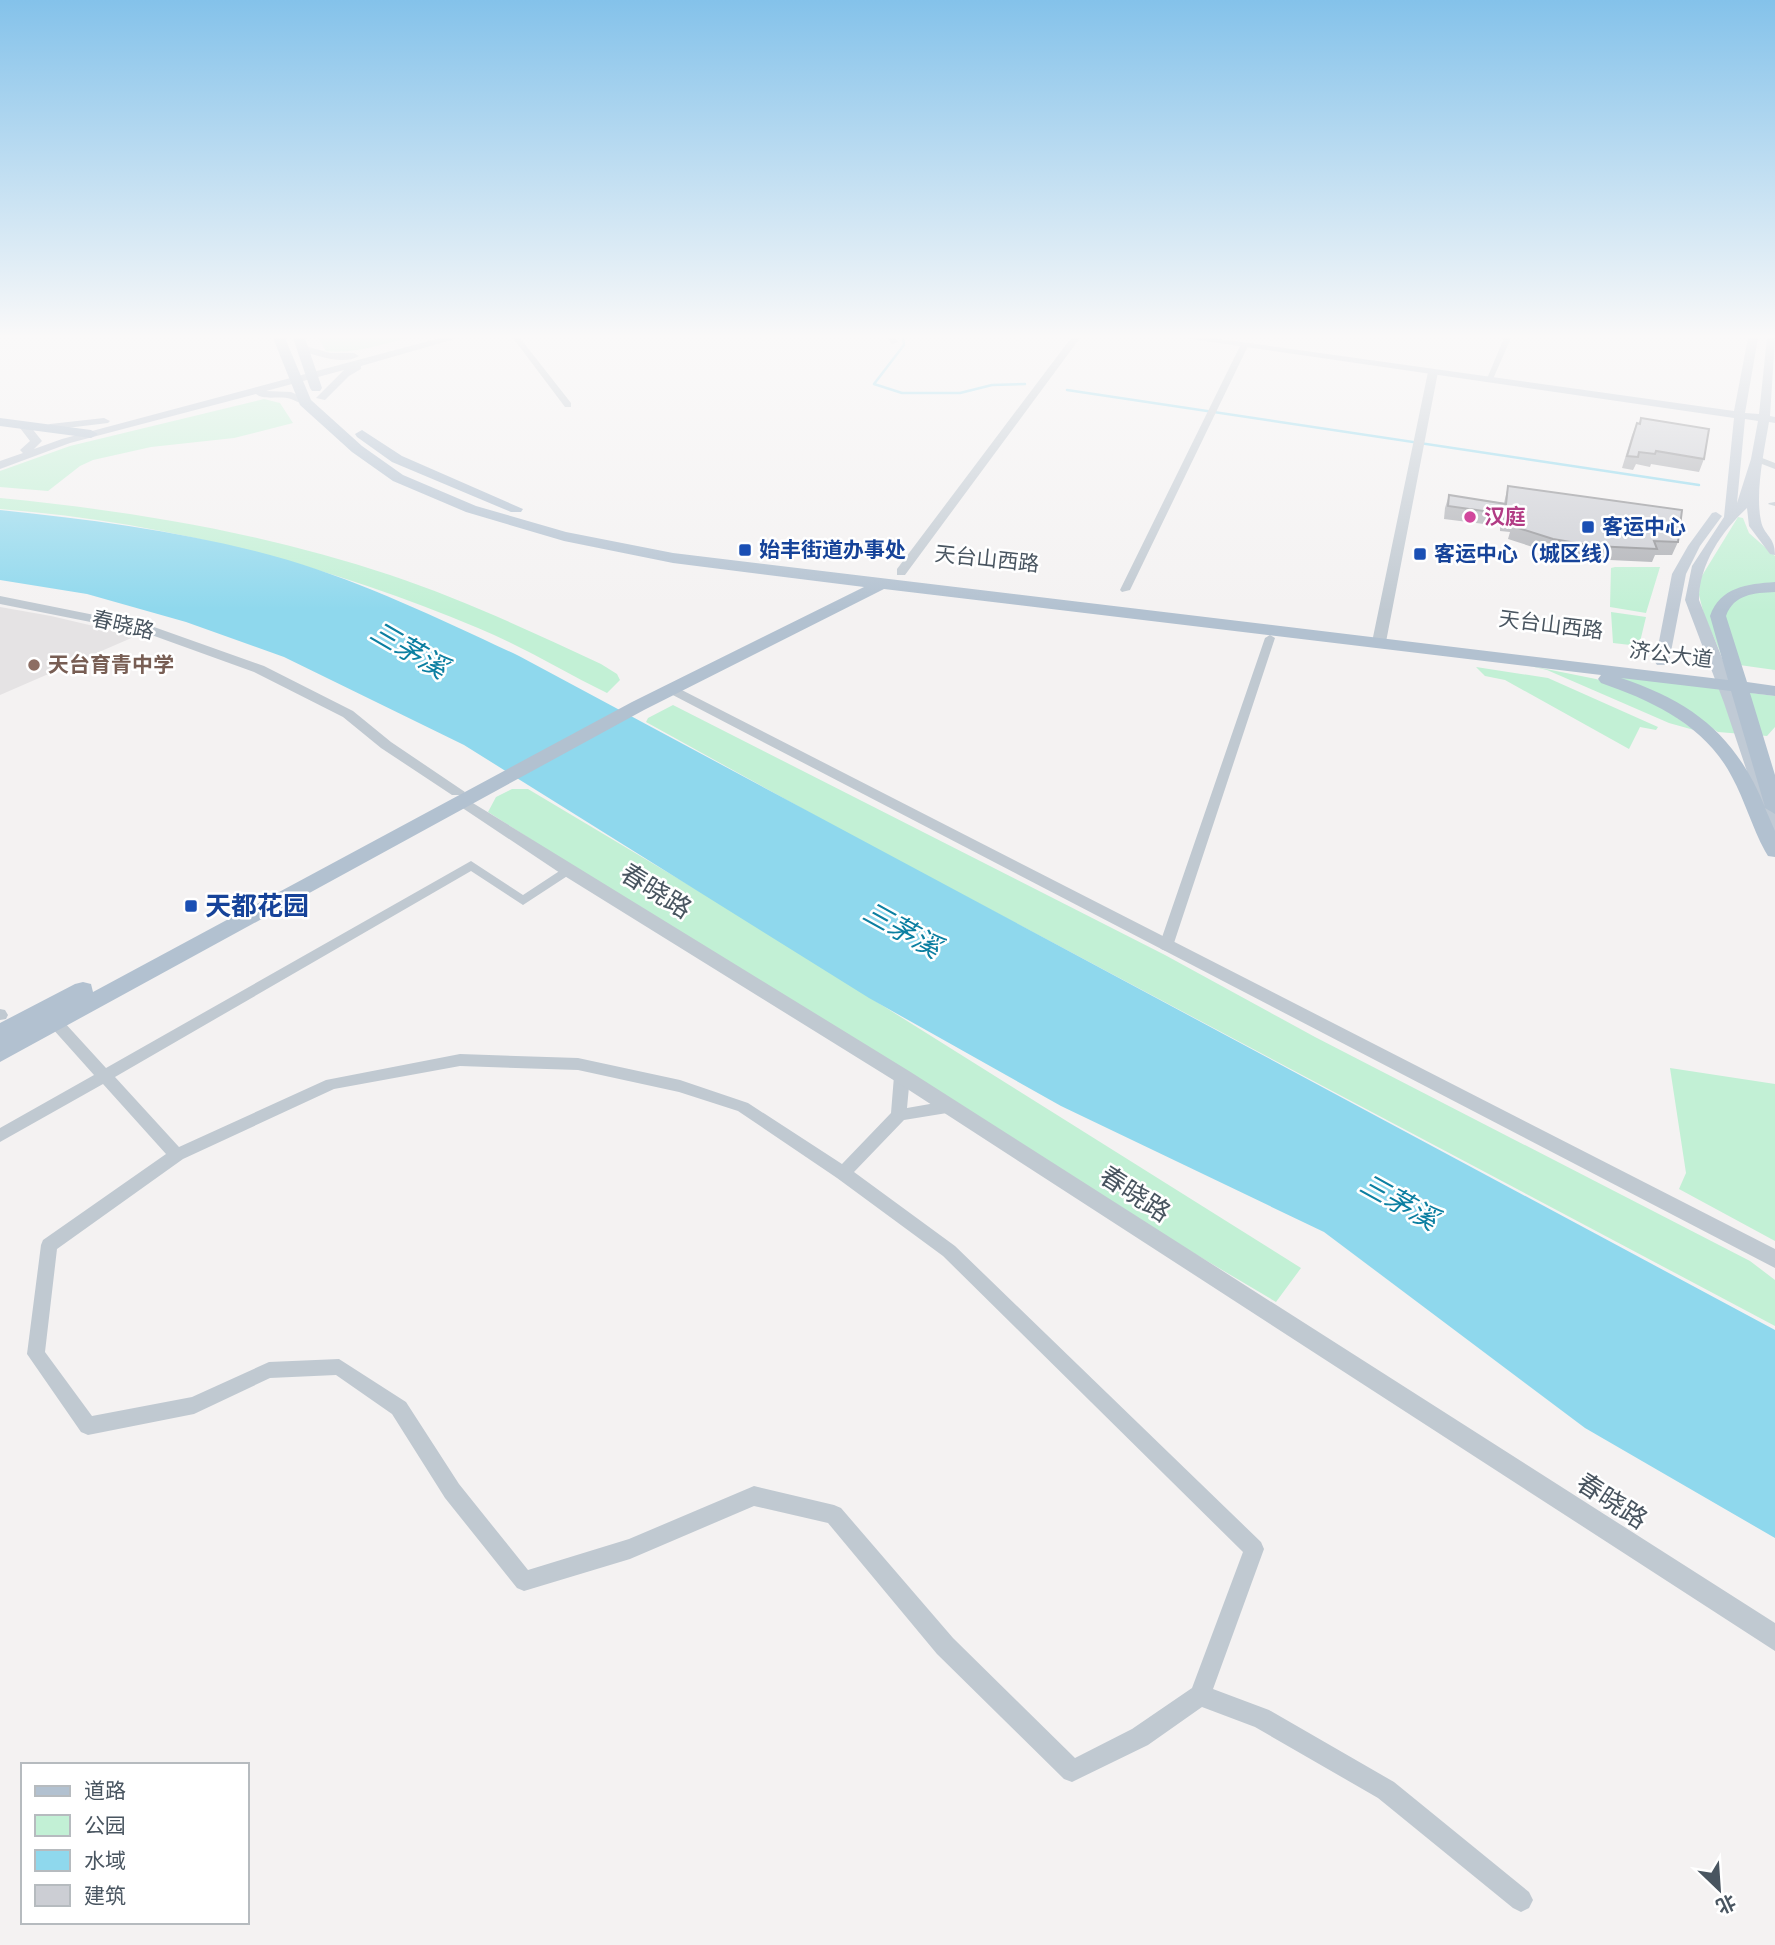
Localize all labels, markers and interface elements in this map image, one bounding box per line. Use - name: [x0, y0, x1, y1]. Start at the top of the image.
- place label: 汉庭: [1484, 502, 1526, 532]
- marker: 汉庭: [1462, 509, 1478, 525]
- place label: 客运中心: [1602, 512, 1686, 542]
- marker: 客运中心: [1580, 519, 1596, 535]
- place label: 始丰街道办事处: [759, 535, 906, 565]
- street label: 天台山西路: [933, 539, 1041, 579]
- place label: 客运中心（城区线）: [1434, 539, 1623, 569]
- marker: 始丰街道办事处: [737, 542, 753, 558]
- marker: 客运中心（城区线）: [1412, 546, 1428, 562]
- street label: 春晓路: [89, 603, 157, 647]
- street label: 天台山西路: [1497, 604, 1605, 646]
- water label: 三茅溪: [362, 611, 458, 690]
- street label: 济公大道: [1627, 635, 1715, 675]
- place label: 天台育青中学: [48, 650, 174, 680]
- marker: 天台育青中学: [26, 657, 42, 673]
- street label: 春晓路: [613, 854, 699, 928]
- place label: 天都花园: [205, 887, 309, 925]
- water label: 三茅溪: [855, 892, 951, 970]
- marker: 天都花园: [183, 898, 199, 914]
- street label: 春晓路: [1092, 1157, 1178, 1231]
- water label: 三茅溪: [1352, 1164, 1448, 1242]
- street label: 春晓路: [1569, 1464, 1655, 1538]
- legend: [21, 1763, 248, 1924]
- text: 道路: [84, 1776, 126, 1806]
- text: 公园: [84, 1811, 126, 1841]
- text: 水域: [84, 1846, 126, 1876]
- north arrow: [1684, 1854, 1754, 1924]
- text: 建筑: [84, 1881, 126, 1911]
- text: 北: [1712, 1888, 1740, 1920]

